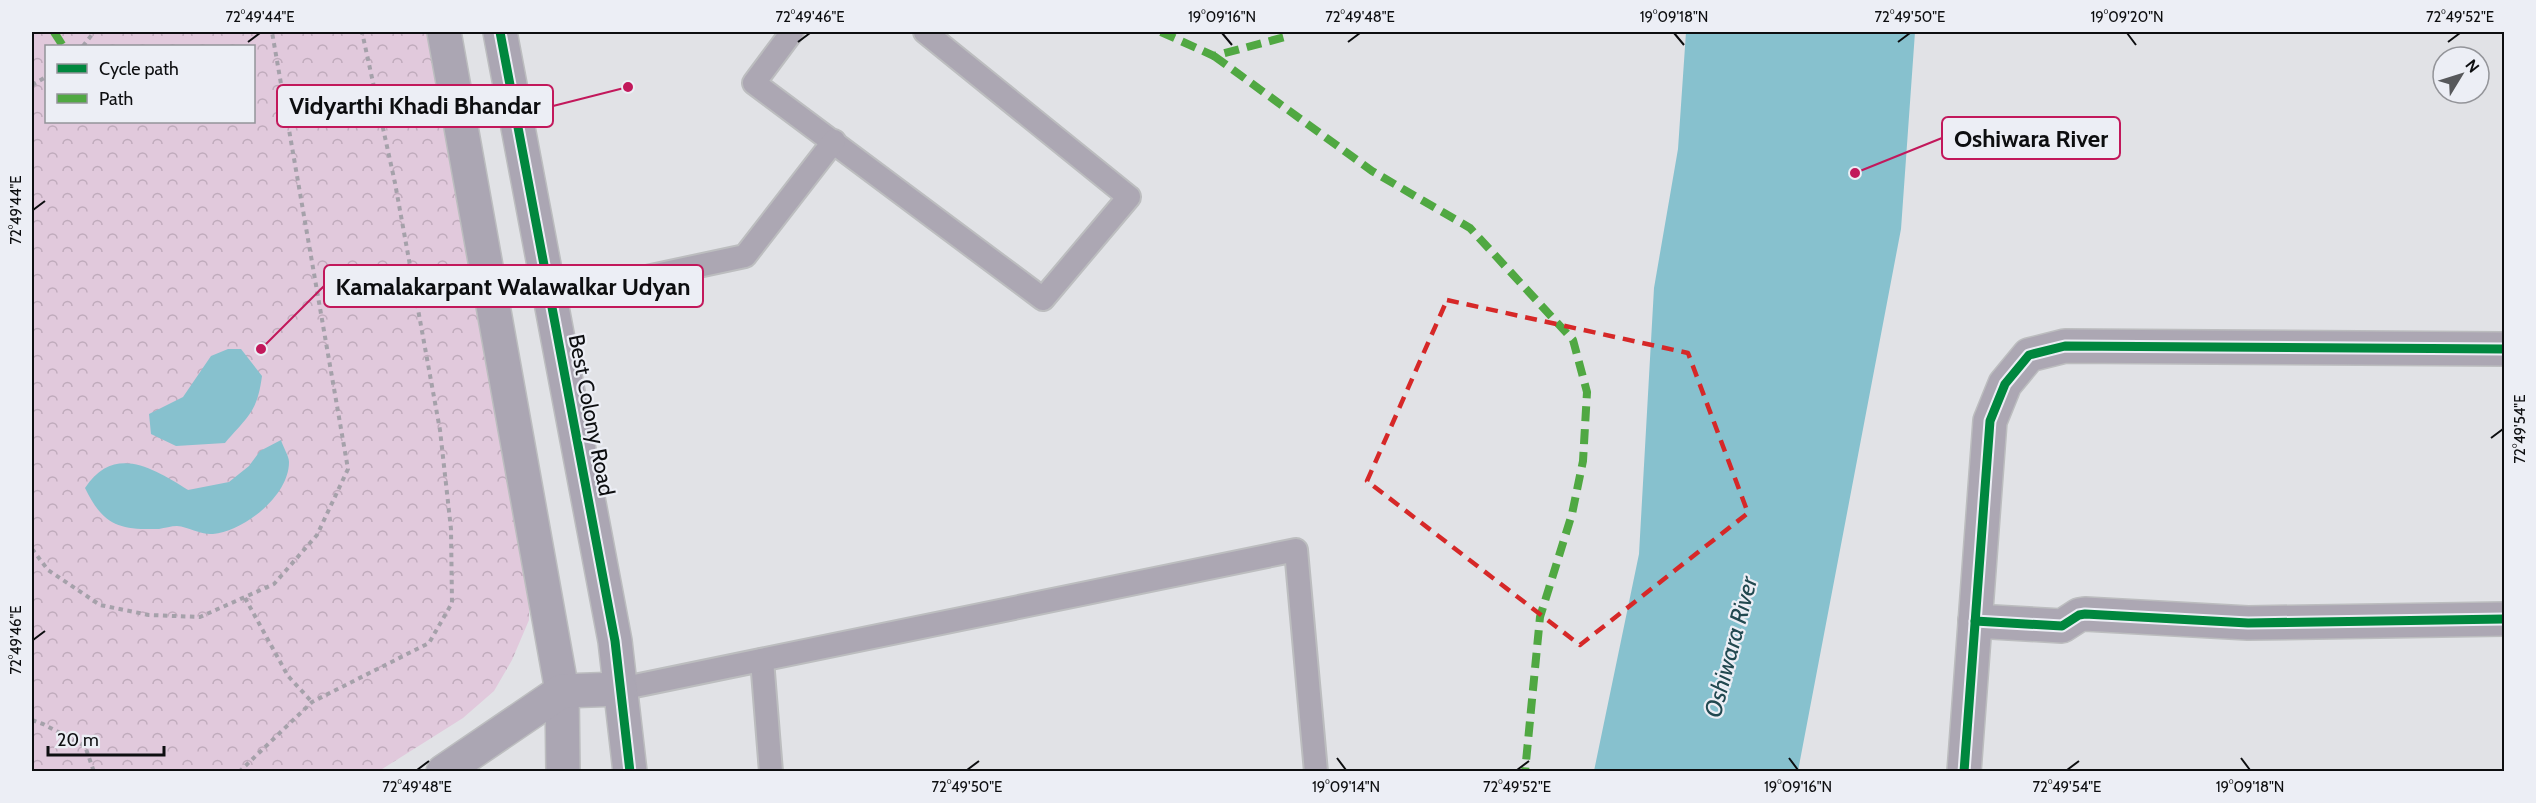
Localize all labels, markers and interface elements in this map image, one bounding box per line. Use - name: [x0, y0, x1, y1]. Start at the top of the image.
- text: 72°49'44"E: [225, 8, 295, 26]
- text: 72°49'46"E: [775, 8, 845, 26]
- text: 19°09'16"N: [1188, 8, 1256, 26]
- text: 72°49'48"E: [1325, 8, 1395, 26]
- text: 19°09'18"N: [1640, 8, 1708, 26]
- text: 72°49'50"E: [1875, 8, 1945, 26]
- text: 19°09'20"N: [2090, 8, 2164, 26]
- text: 72°49'52"E: [2426, 8, 2494, 26]
- legend: [45, 45, 255, 123]
- north arrow: [2431, 45, 2491, 105]
- text: N: [2461, 56, 2483, 76]
- text: Cycle path: [99, 58, 179, 80]
- callout: Vidyarthi Khadi Bhandar: [277, 85, 553, 127]
- text: Path: [99, 88, 133, 110]
- text: Vidyarthi Khadi Bhandar: [289, 91, 541, 120]
- callout: Oshiwara River: [1942, 117, 2120, 159]
- text: Oshiwara River: [1954, 124, 2108, 153]
- text: 72°49'44"E: [7, 175, 25, 245]
- callout: Kamalakarpant Walawalkar Udyan: [324, 265, 703, 307]
- text: Kamalakarpant Walawalkar Udyan: [336, 272, 690, 301]
- street label: Best Colony Road: [563, 332, 620, 498]
- text: 72°49'54"E: [2511, 395, 2529, 463]
- water label: Oshiwara River: [1698, 572, 1764, 721]
- text: 72°49'46"E: [7, 605, 25, 675]
- scale bar: [48, 719, 164, 757]
- text: 20 m: [57, 729, 99, 751]
- text: 72°49'48"E: [382, 778, 452, 796]
- text: 72°49'50"E: [932, 778, 1002, 796]
- text: 19°09'14"N: [1312, 778, 1380, 796]
- text: 72°49'52"E: [1483, 778, 1551, 796]
- text: 19°09'16"N: [1764, 778, 1832, 796]
- text: 72°49'54"E: [2033, 778, 2101, 796]
- text: 19°09'18"N: [2216, 778, 2284, 796]

